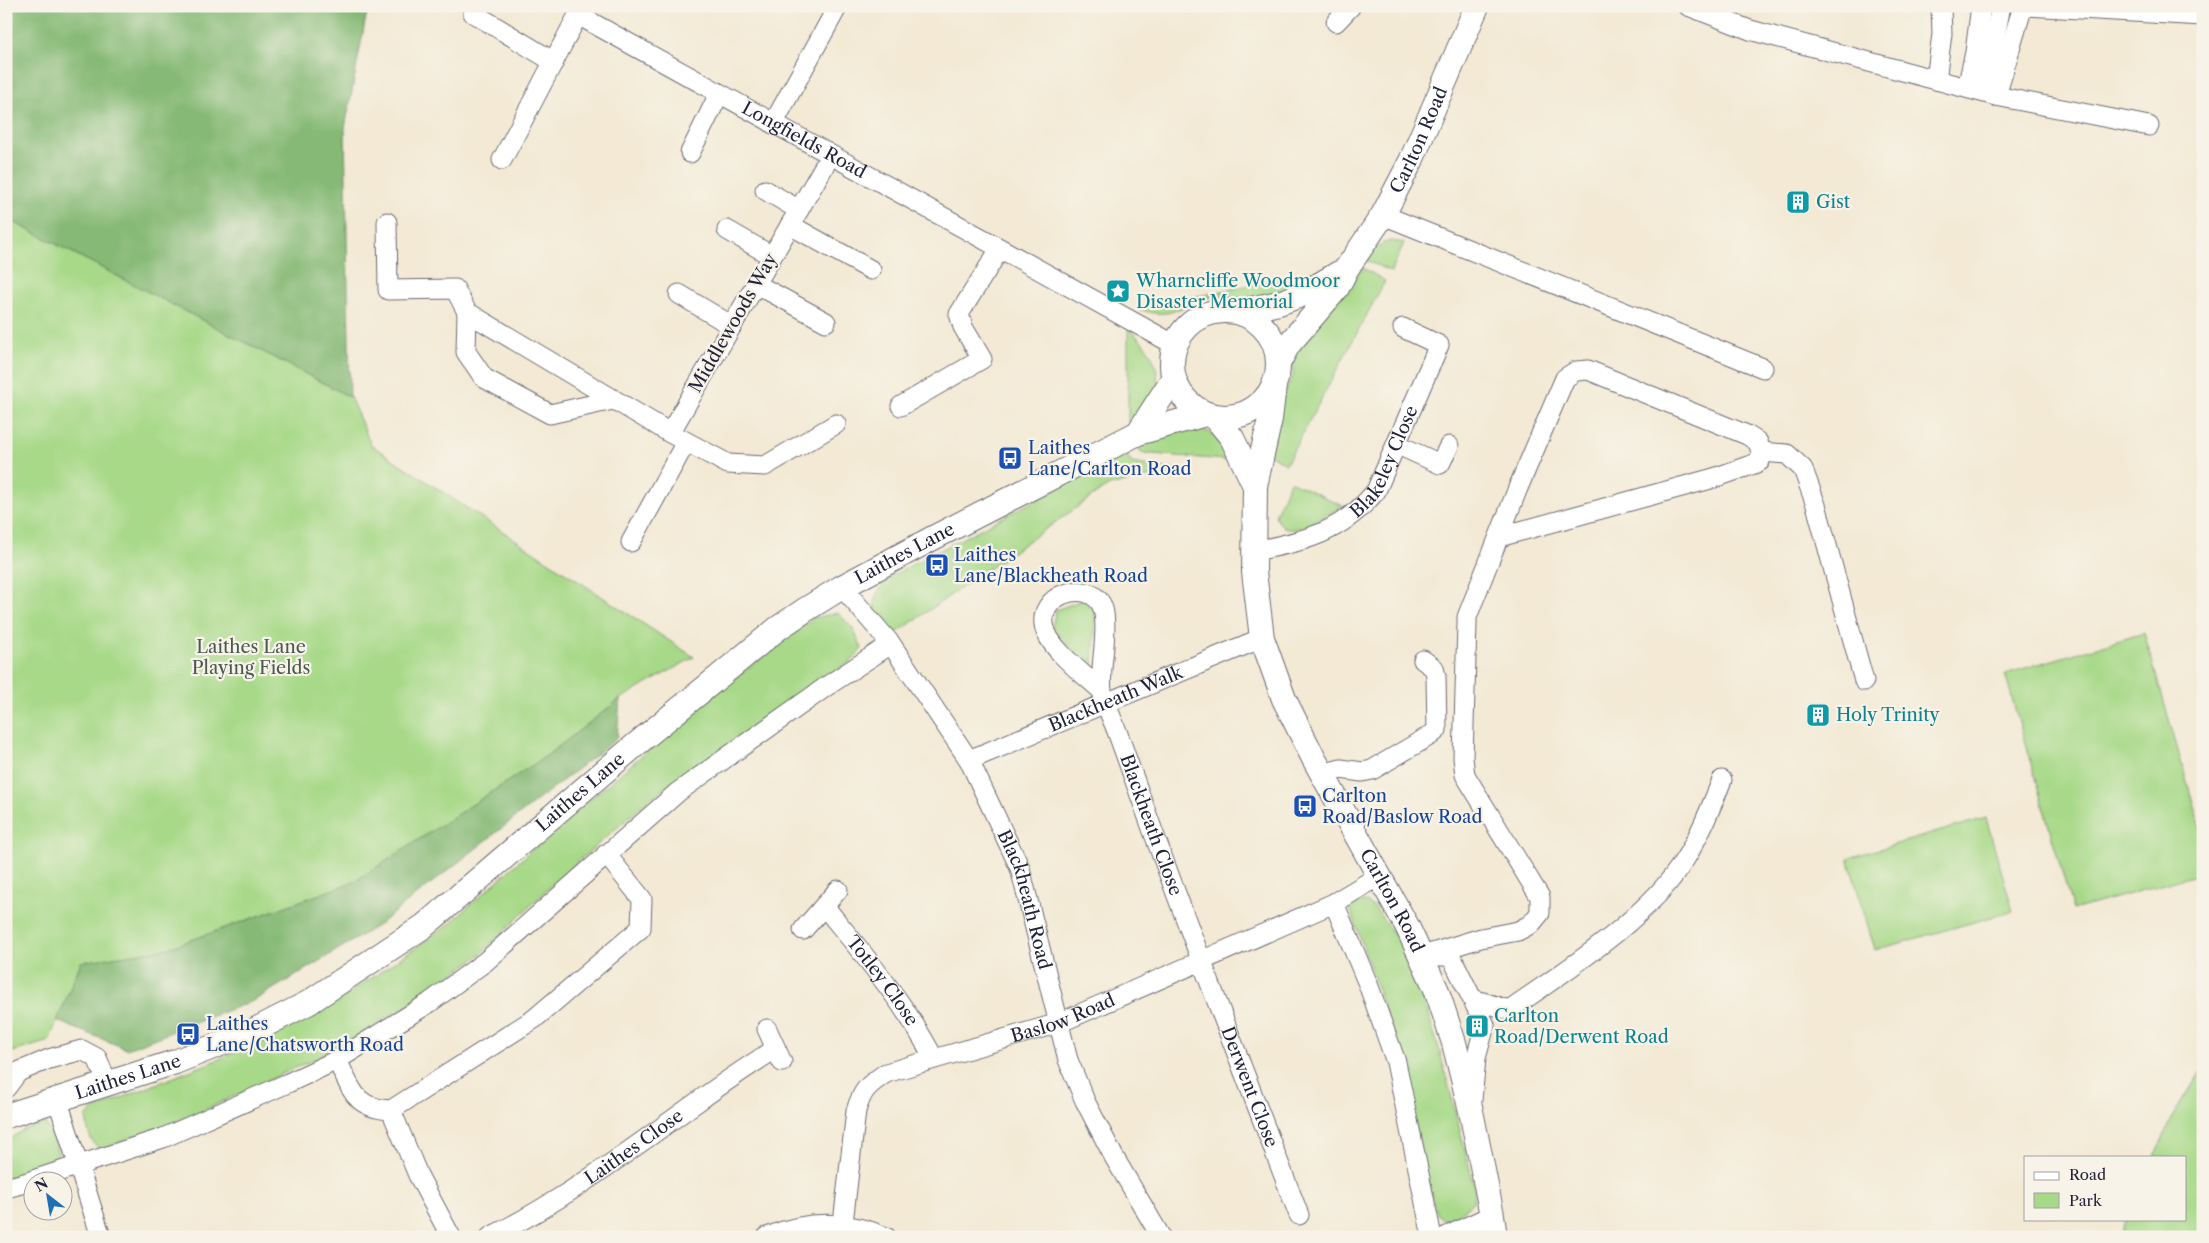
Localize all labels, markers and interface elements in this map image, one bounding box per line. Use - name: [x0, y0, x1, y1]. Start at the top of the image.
- street label: Carlton Road: [1385, 83, 1452, 197]
- street label: Longfields Road: [738, 97, 870, 183]
- building icon: Gist: [1785, 189, 1811, 215]
- place label: Gist: [1816, 191, 1851, 213]
- street label: Middlewoods Way: [684, 249, 782, 397]
- place label: Wharncliffe Woodmoor Disaster Memorial: [1135, 270, 1340, 313]
- place icon: Wharncliffe Woodmoor Disaster Memorial: [1105, 278, 1131, 304]
- street label: Blakeley Close: [1346, 402, 1423, 523]
- place label: Laithes Lane/Carlton Road: [1028, 437, 1191, 480]
- bus stop icon: Laithes Lane/Carlton Road: [997, 445, 1023, 471]
- street label: Laithes Lane: [851, 518, 958, 589]
- place label: Laithes Lane/Blackheath Road: [954, 544, 1148, 587]
- bus stop icon: Laithes Lane/Blackheath Road: [924, 552, 950, 578]
- park label: Laithes Lane Playing Fields: [192, 636, 310, 679]
- street label: Blackheath Walk: [1045, 661, 1188, 737]
- building icon: Holy Trinity: [1805, 702, 1831, 728]
- place label: Holy Trinity: [1836, 704, 1941, 726]
- street label: Laithes Lane: [531, 748, 629, 836]
- street label: Blackheath Close: [1115, 751, 1187, 899]
- place label: Carlton Road/Baslow Road: [1322, 785, 1482, 828]
- bus stop icon: Carlton Road/Baslow Road: [1292, 793, 1318, 819]
- street label: Blackheath Road: [993, 826, 1056, 972]
- street label: Carlton Road: [1355, 845, 1429, 956]
- street label: Totley Close: [842, 931, 923, 1030]
- street label: Baslow Road: [1008, 989, 1118, 1047]
- place label: Carlton Road/Derwent Road: [1494, 1005, 1669, 1048]
- place label: Laithes Lane/Chatsworth Road: [206, 1013, 404, 1056]
- building icon: Carlton Road/Derwent Road: [1464, 1013, 1490, 1039]
- bus stop icon: Laithes Lane/Chatsworth Road: [175, 1021, 201, 1047]
- street label: Derwent Close: [1216, 1023, 1283, 1150]
- street label: Laithes Lane: [72, 1050, 184, 1104]
- street label: Laithes Close: [581, 1105, 687, 1189]
- legend: [2024, 1156, 2186, 1220]
- text: Road: [2069, 1165, 2106, 1184]
- north arrow: [22, 1170, 72, 1220]
- text: N: [31, 1174, 51, 1196]
- text: Park: [2069, 1191, 2103, 1210]

